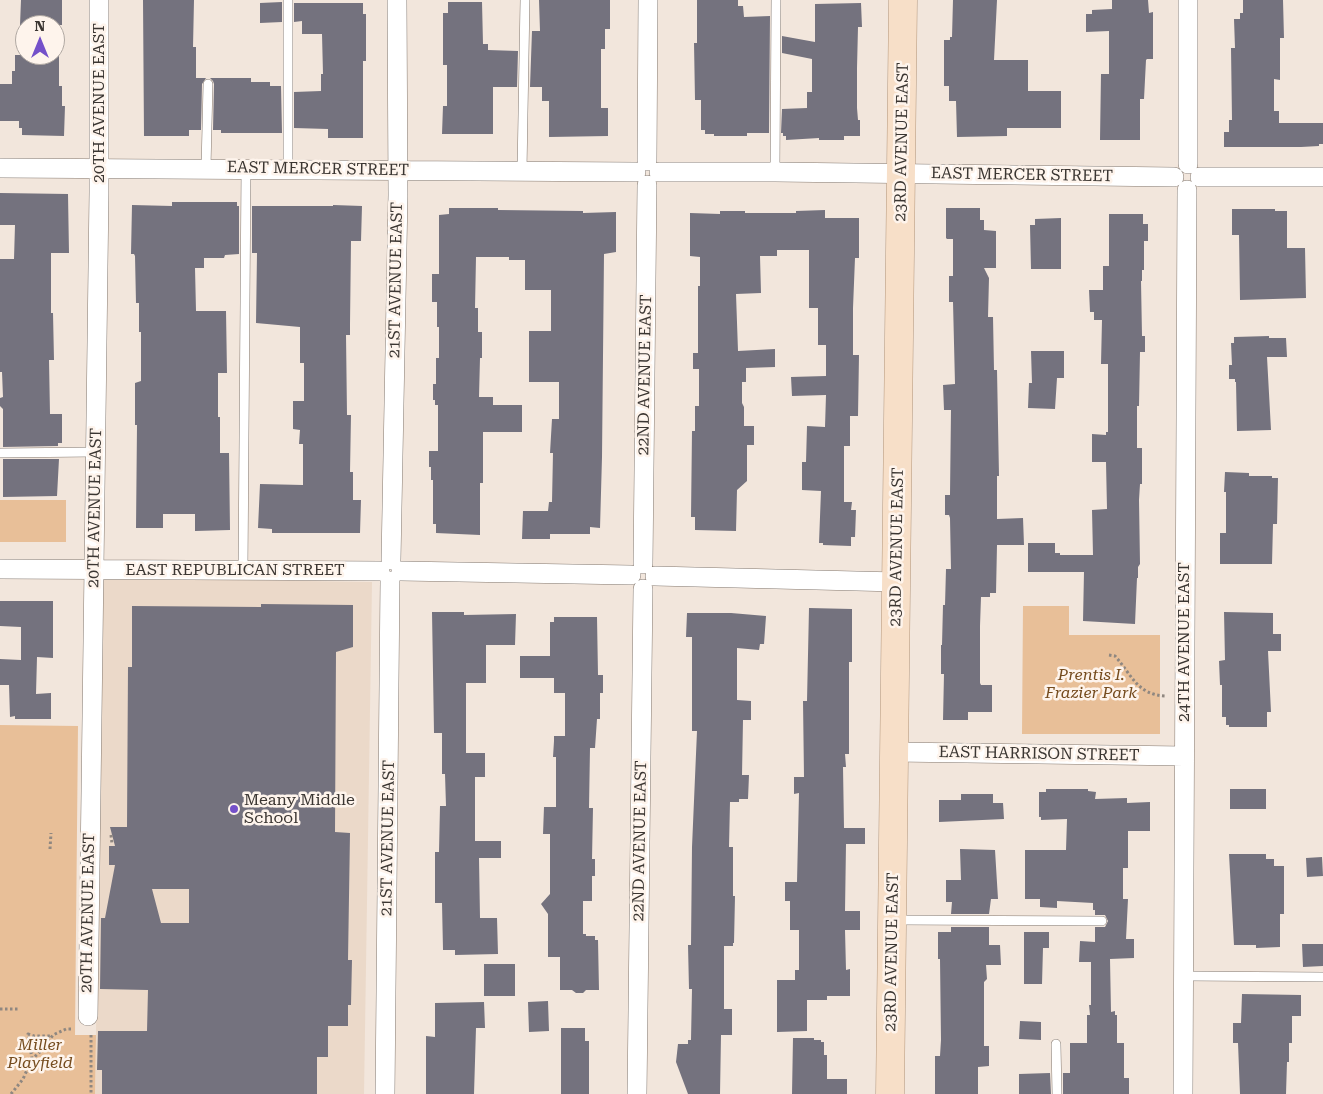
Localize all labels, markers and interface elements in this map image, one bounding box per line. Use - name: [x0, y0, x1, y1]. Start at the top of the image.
- north arrow: [15, 15, 65, 65]
- text: N: [35, 18, 45, 34]
- street label: 20TH AVENUE EAST: [89, 23, 109, 183]
- street label: 23RD AVENUE EAST: [891, 62, 913, 222]
- street label: EAST MERCER STREET: [227, 158, 409, 180]
- street label: EAST MERCER STREET: [931, 164, 1113, 186]
- street label: 21ST AVENUE EAST: [385, 202, 407, 358]
- street label: 22ND AVENUE EAST: [634, 294, 656, 456]
- street label: 20TH AVENUE EAST: [84, 428, 106, 588]
- street label: 23RD AVENUE EAST: [886, 467, 908, 627]
- street label: EAST REPUBLICAN STREET: [125, 560, 345, 580]
- street label: 24TH AVENUE EAST: [1174, 562, 1194, 722]
- park label: Prentis I. Frazier Park: [1045, 665, 1137, 703]
- street label: EAST HARRISON STREET: [938, 743, 1140, 765]
- street label: 21ST AVENUE EAST: [377, 760, 399, 916]
- street label: 22ND AVENUE EAST: [629, 760, 651, 922]
- place label: Meany Middle School: [244, 790, 355, 828]
- marker: Meany Middle School: [228, 803, 240, 815]
- street label: 20TH AVENUE EAST: [77, 833, 99, 993]
- street label: 23RD AVENUE EAST: [881, 872, 903, 1032]
- park label: Miller Playfield: [7, 1035, 73, 1073]

